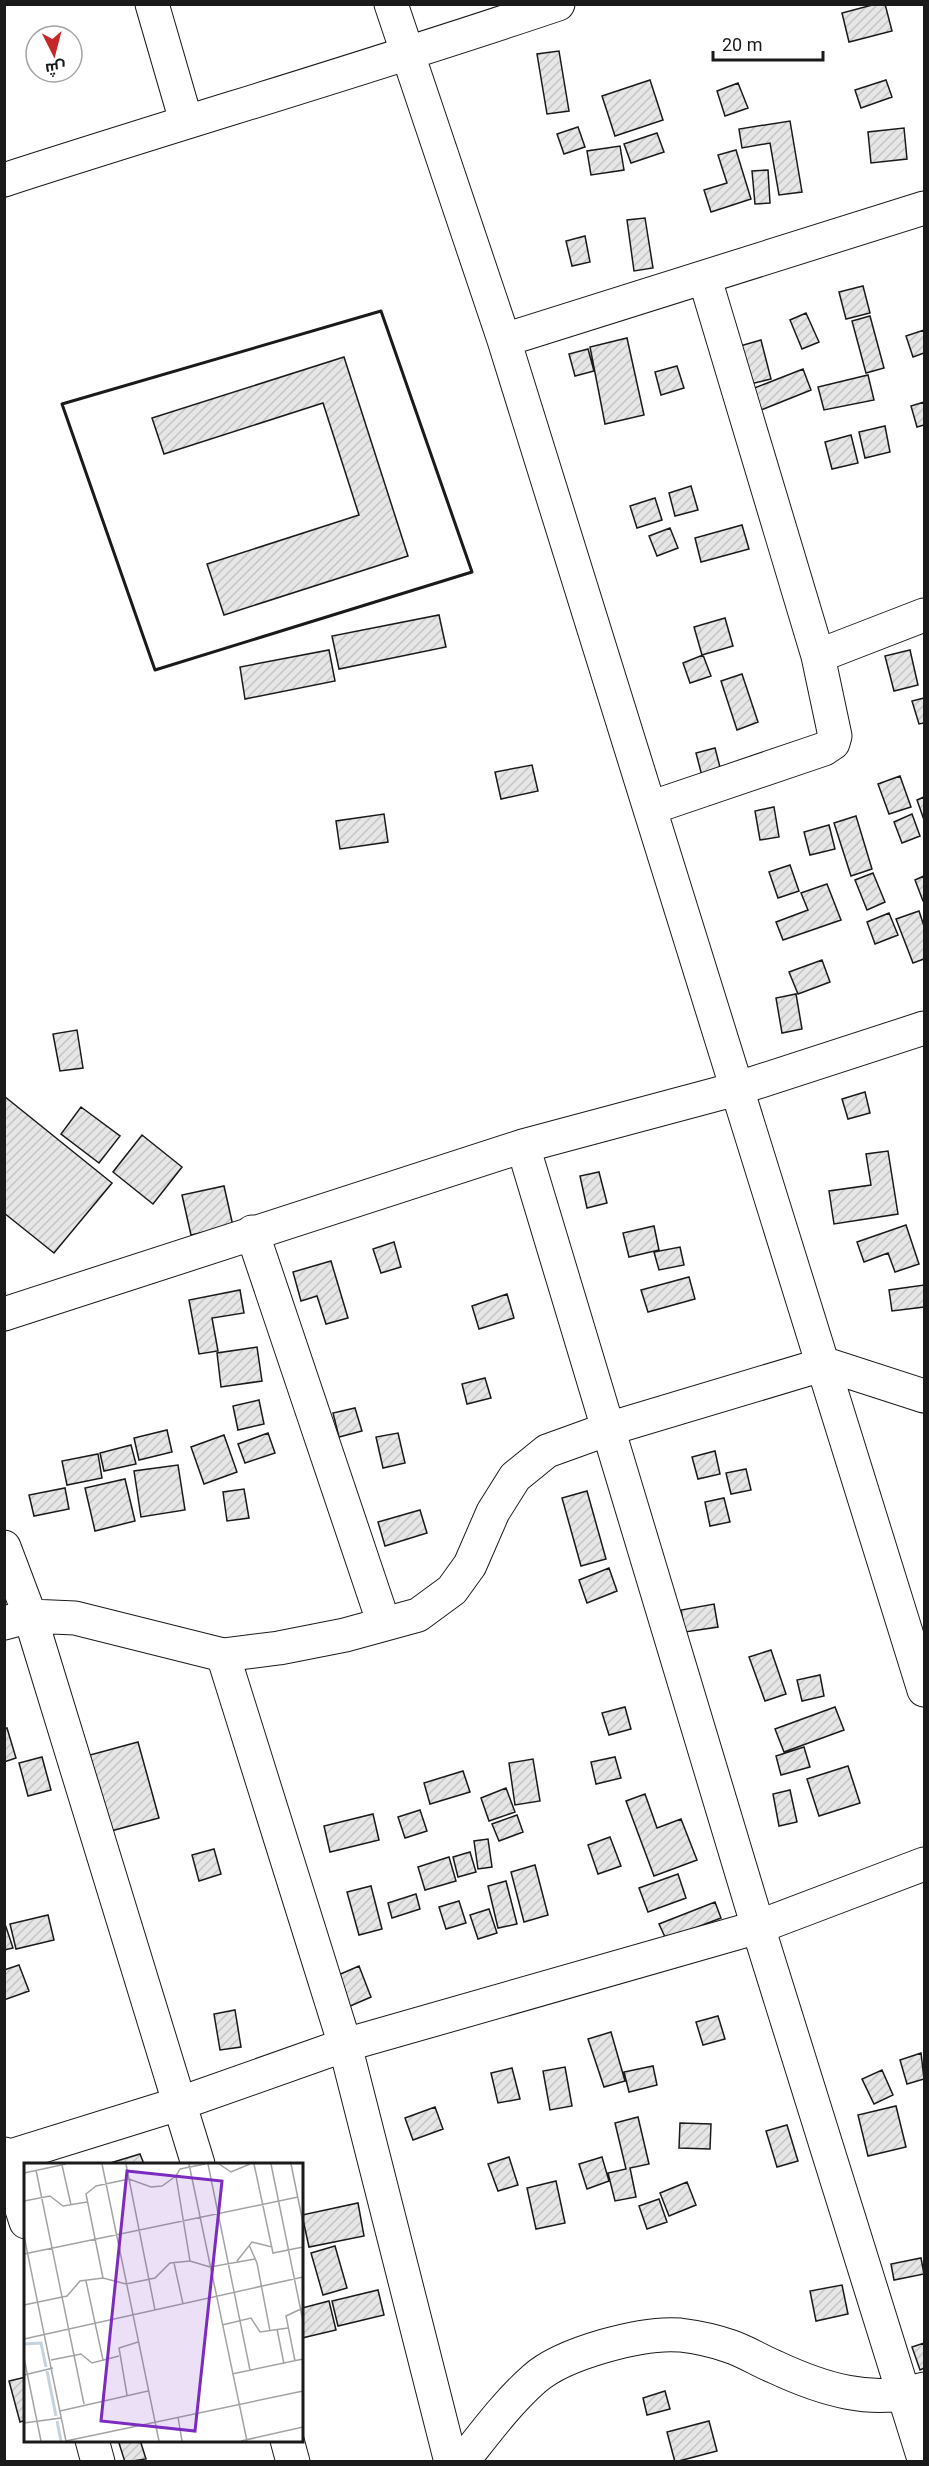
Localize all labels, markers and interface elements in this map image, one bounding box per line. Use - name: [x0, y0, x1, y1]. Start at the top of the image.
- north arrow: [24, 24, 84, 84]
- scale bar: [713, 24, 822, 62]
- text: 20 m: [722, 34, 762, 55]
- text: ش: [44, 58, 67, 79]
- inset map: [24, 2163, 303, 2442]

